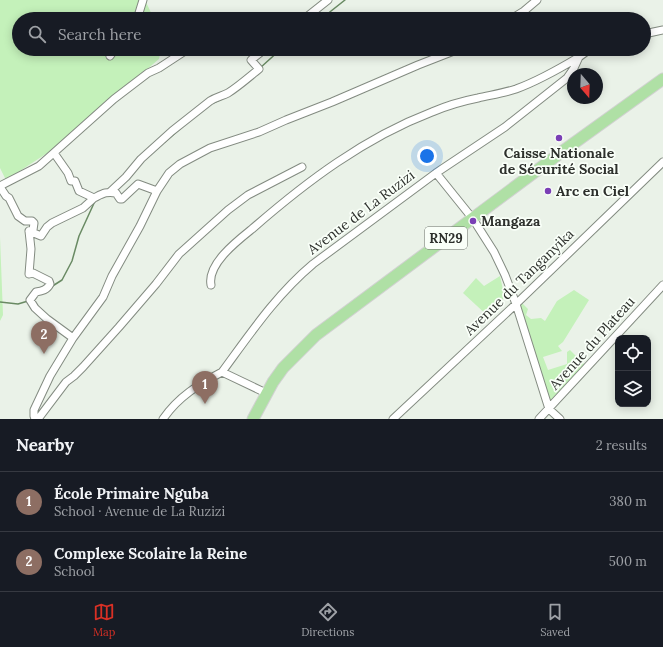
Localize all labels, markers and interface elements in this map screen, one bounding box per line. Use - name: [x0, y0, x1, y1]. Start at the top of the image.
- search box: [12, 12, 651, 56]
- icon: search: [26, 23, 48, 45]
- text: Search here: [58, 25, 141, 44]
- north arrow: [567, 68, 603, 104]
- marker: Caisse Nationale de Sécurité Social: [554, 133, 564, 143]
- place label: Caisse Nationale de Sécurité Social: [499, 144, 619, 178]
- your location: [417, 146, 437, 166]
- street label: Avenue de La Ruzizi: [303, 166, 418, 259]
- place label: Arc en Ciel: [556, 182, 630, 200]
- marker: Arc en Ciel: [543, 186, 553, 196]
- place label: Mangaza: [481, 212, 541, 230]
- marker: Mangaza: [468, 216, 478, 226]
- street label: Avenue du Tanganyika: [460, 225, 578, 340]
- road number: RN29: [425, 227, 467, 249]
- street label: Avenue du Plateau: [545, 293, 639, 394]
- pin: 2: [31, 321, 57, 354]
- map controls: [615, 335, 651, 407]
- button: locate: [615, 335, 651, 371]
- pin: 1: [192, 371, 218, 404]
- button: layers: [615, 371, 651, 407]
- text: Nearby: [16, 434, 74, 456]
- text: 2 results: [596, 437, 647, 454]
- text: École Primaire Nguba: [54, 484, 209, 503]
- text: 1: [26, 493, 32, 510]
- text: 380 m: [609, 493, 647, 510]
- text: School · Avenue de La Ruzizi: [54, 503, 225, 520]
- text: Complexe Scolaire la Reine: [54, 544, 247, 563]
- text: 2: [26, 553, 32, 570]
- text: 500 m: [609, 553, 647, 570]
- text: School: [54, 563, 95, 580]
- tab: Map: [93, 601, 115, 639]
- tab: Directions: [301, 601, 354, 639]
- tab: Saved: [540, 601, 570, 639]

